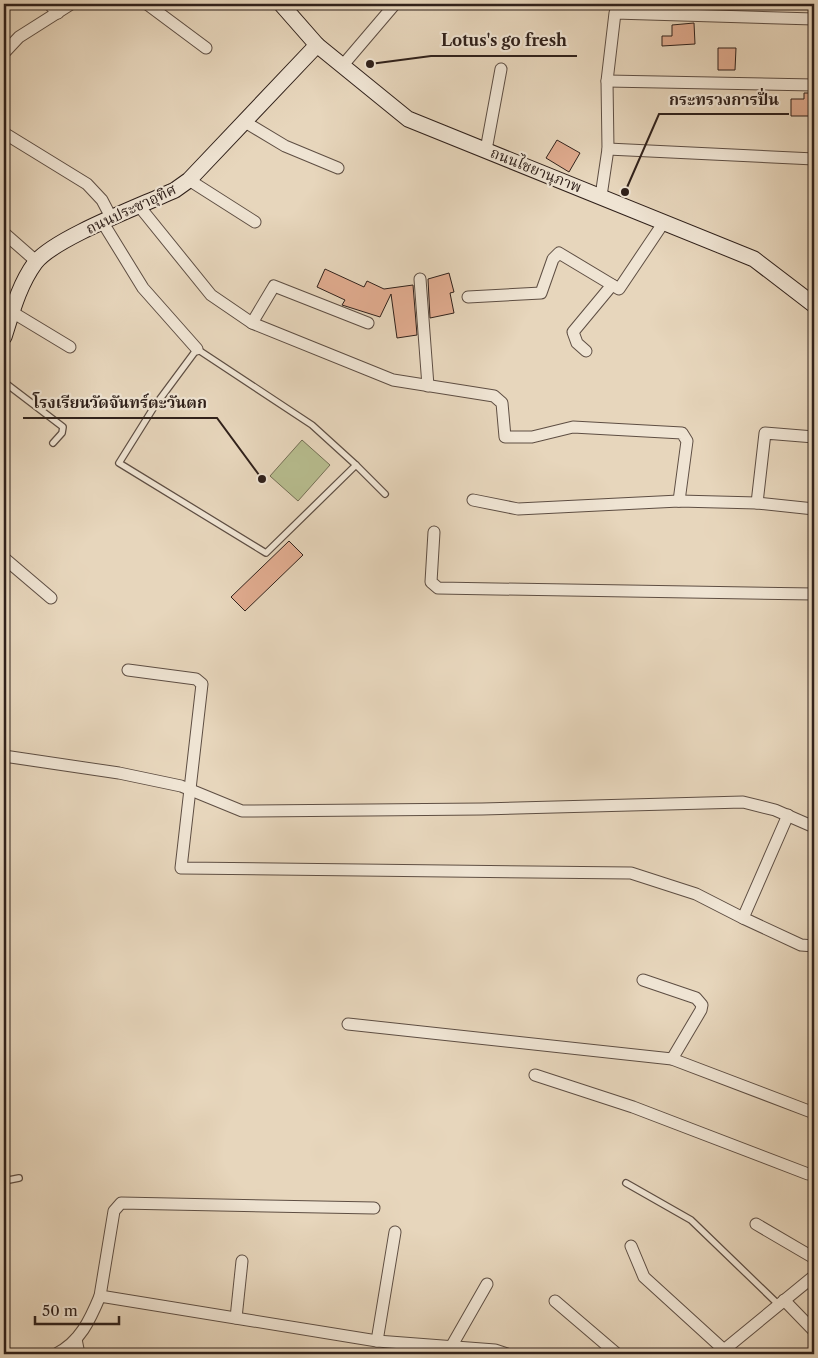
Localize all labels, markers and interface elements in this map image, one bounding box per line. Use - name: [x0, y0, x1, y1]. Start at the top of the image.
- callout: Lotus's go fresh: [431, 25, 577, 56]
- text: Lotus's go fresh: [441, 30, 567, 50]
- callout: กระทรวงการปั่น: [659, 83, 789, 114]
- text: กระทรวงการปั่น: [669, 88, 779, 109]
- street label: ถนนไชยานุภาพ: [487, 142, 585, 198]
- street label: ถนนประชาอุทิศ: [83, 179, 180, 240]
- callout: โรงเรียนวัดจันทร์ตะวันตก: [23, 387, 217, 418]
- text: โรงเรียนวัดจันทร์ตะวันตก: [32, 392, 207, 412]
- scale bar: [35, 1293, 119, 1325]
- text: 50 m: [42, 1301, 78, 1320]

